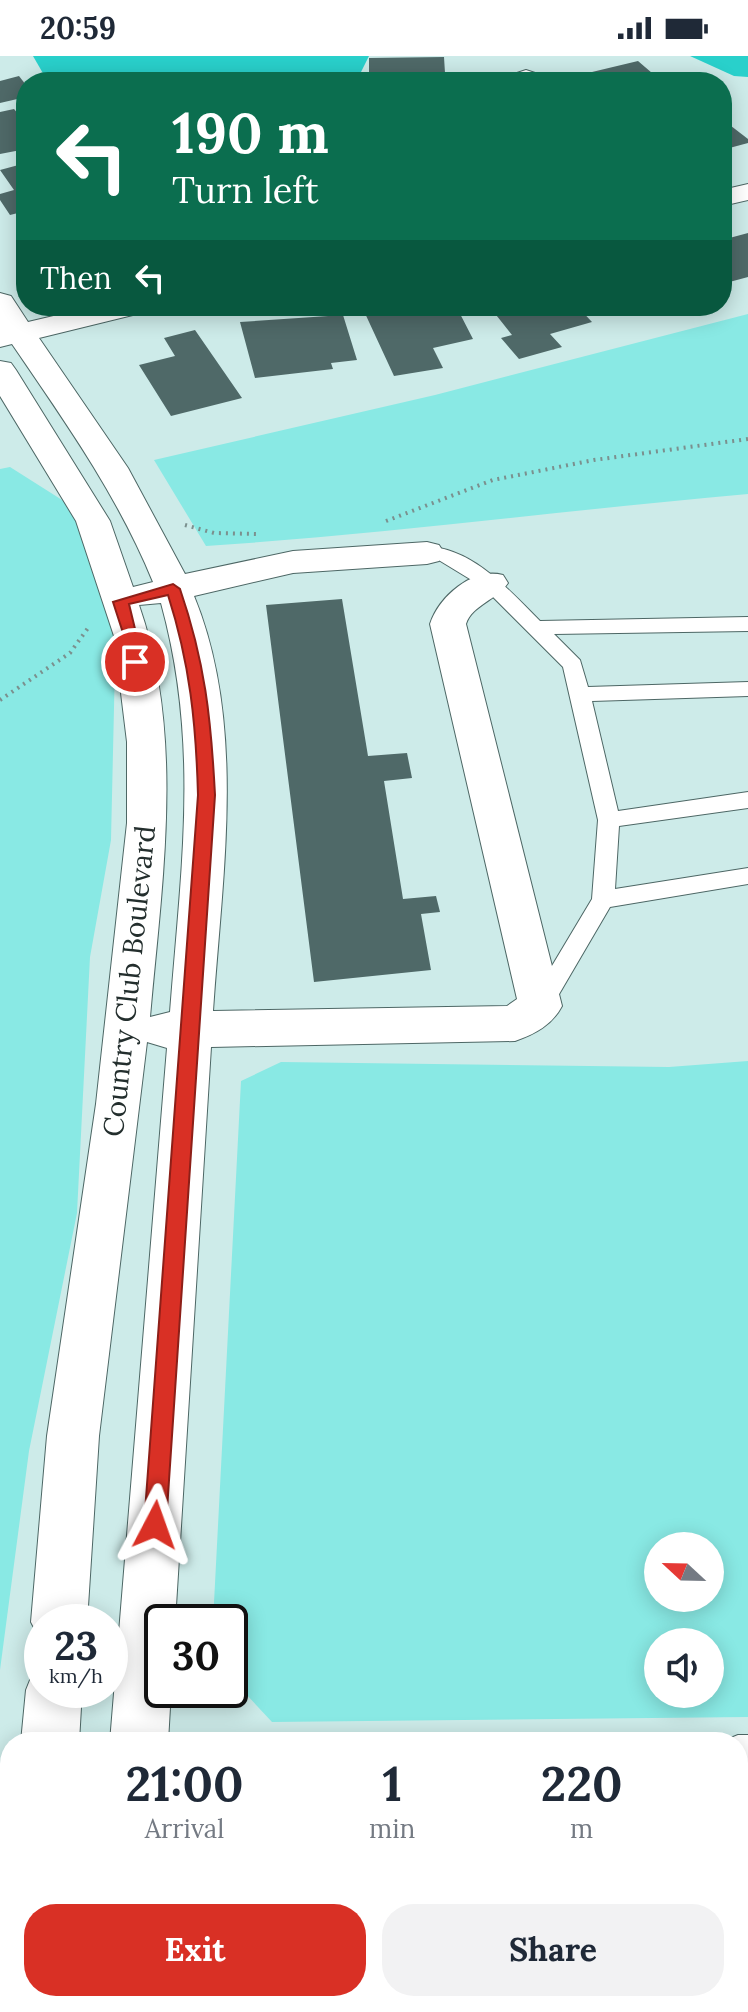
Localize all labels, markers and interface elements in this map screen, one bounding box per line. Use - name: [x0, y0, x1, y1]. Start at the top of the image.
- text: 20:59: [40, 9, 116, 47]
- text: 190 m: [172, 97, 329, 168]
- icon: left: [40, 104, 144, 208]
- text: Turn left: [172, 167, 319, 213]
- icon: left: [128, 256, 172, 300]
- text: Then: [40, 259, 112, 297]
- pin: [101, 628, 169, 696]
- icon: arrive: [113, 640, 157, 684]
- street label: Country Club Boulevard: [95, 824, 163, 1138]
- position arrow: [113, 1483, 197, 1567]
- north arrow: [644, 1532, 724, 1612]
- map controls: [644, 1532, 724, 1708]
- speed limit sign: 30: [144, 1604, 248, 1708]
- text: 23: [54, 1620, 98, 1671]
- button: sound: [644, 1628, 724, 1708]
- text: km/h: [49, 1663, 103, 1688]
- text: 21:00: [125, 1753, 244, 1814]
- text: 1: [382, 1753, 402, 1814]
- text: 220: [541, 1753, 623, 1814]
- text: Arrival: [145, 1812, 224, 1845]
- text: min: [369, 1812, 415, 1845]
- text: m: [570, 1812, 593, 1845]
- button: Exit: [24, 1904, 366, 1996]
- button: Share: [382, 1904, 724, 1996]

